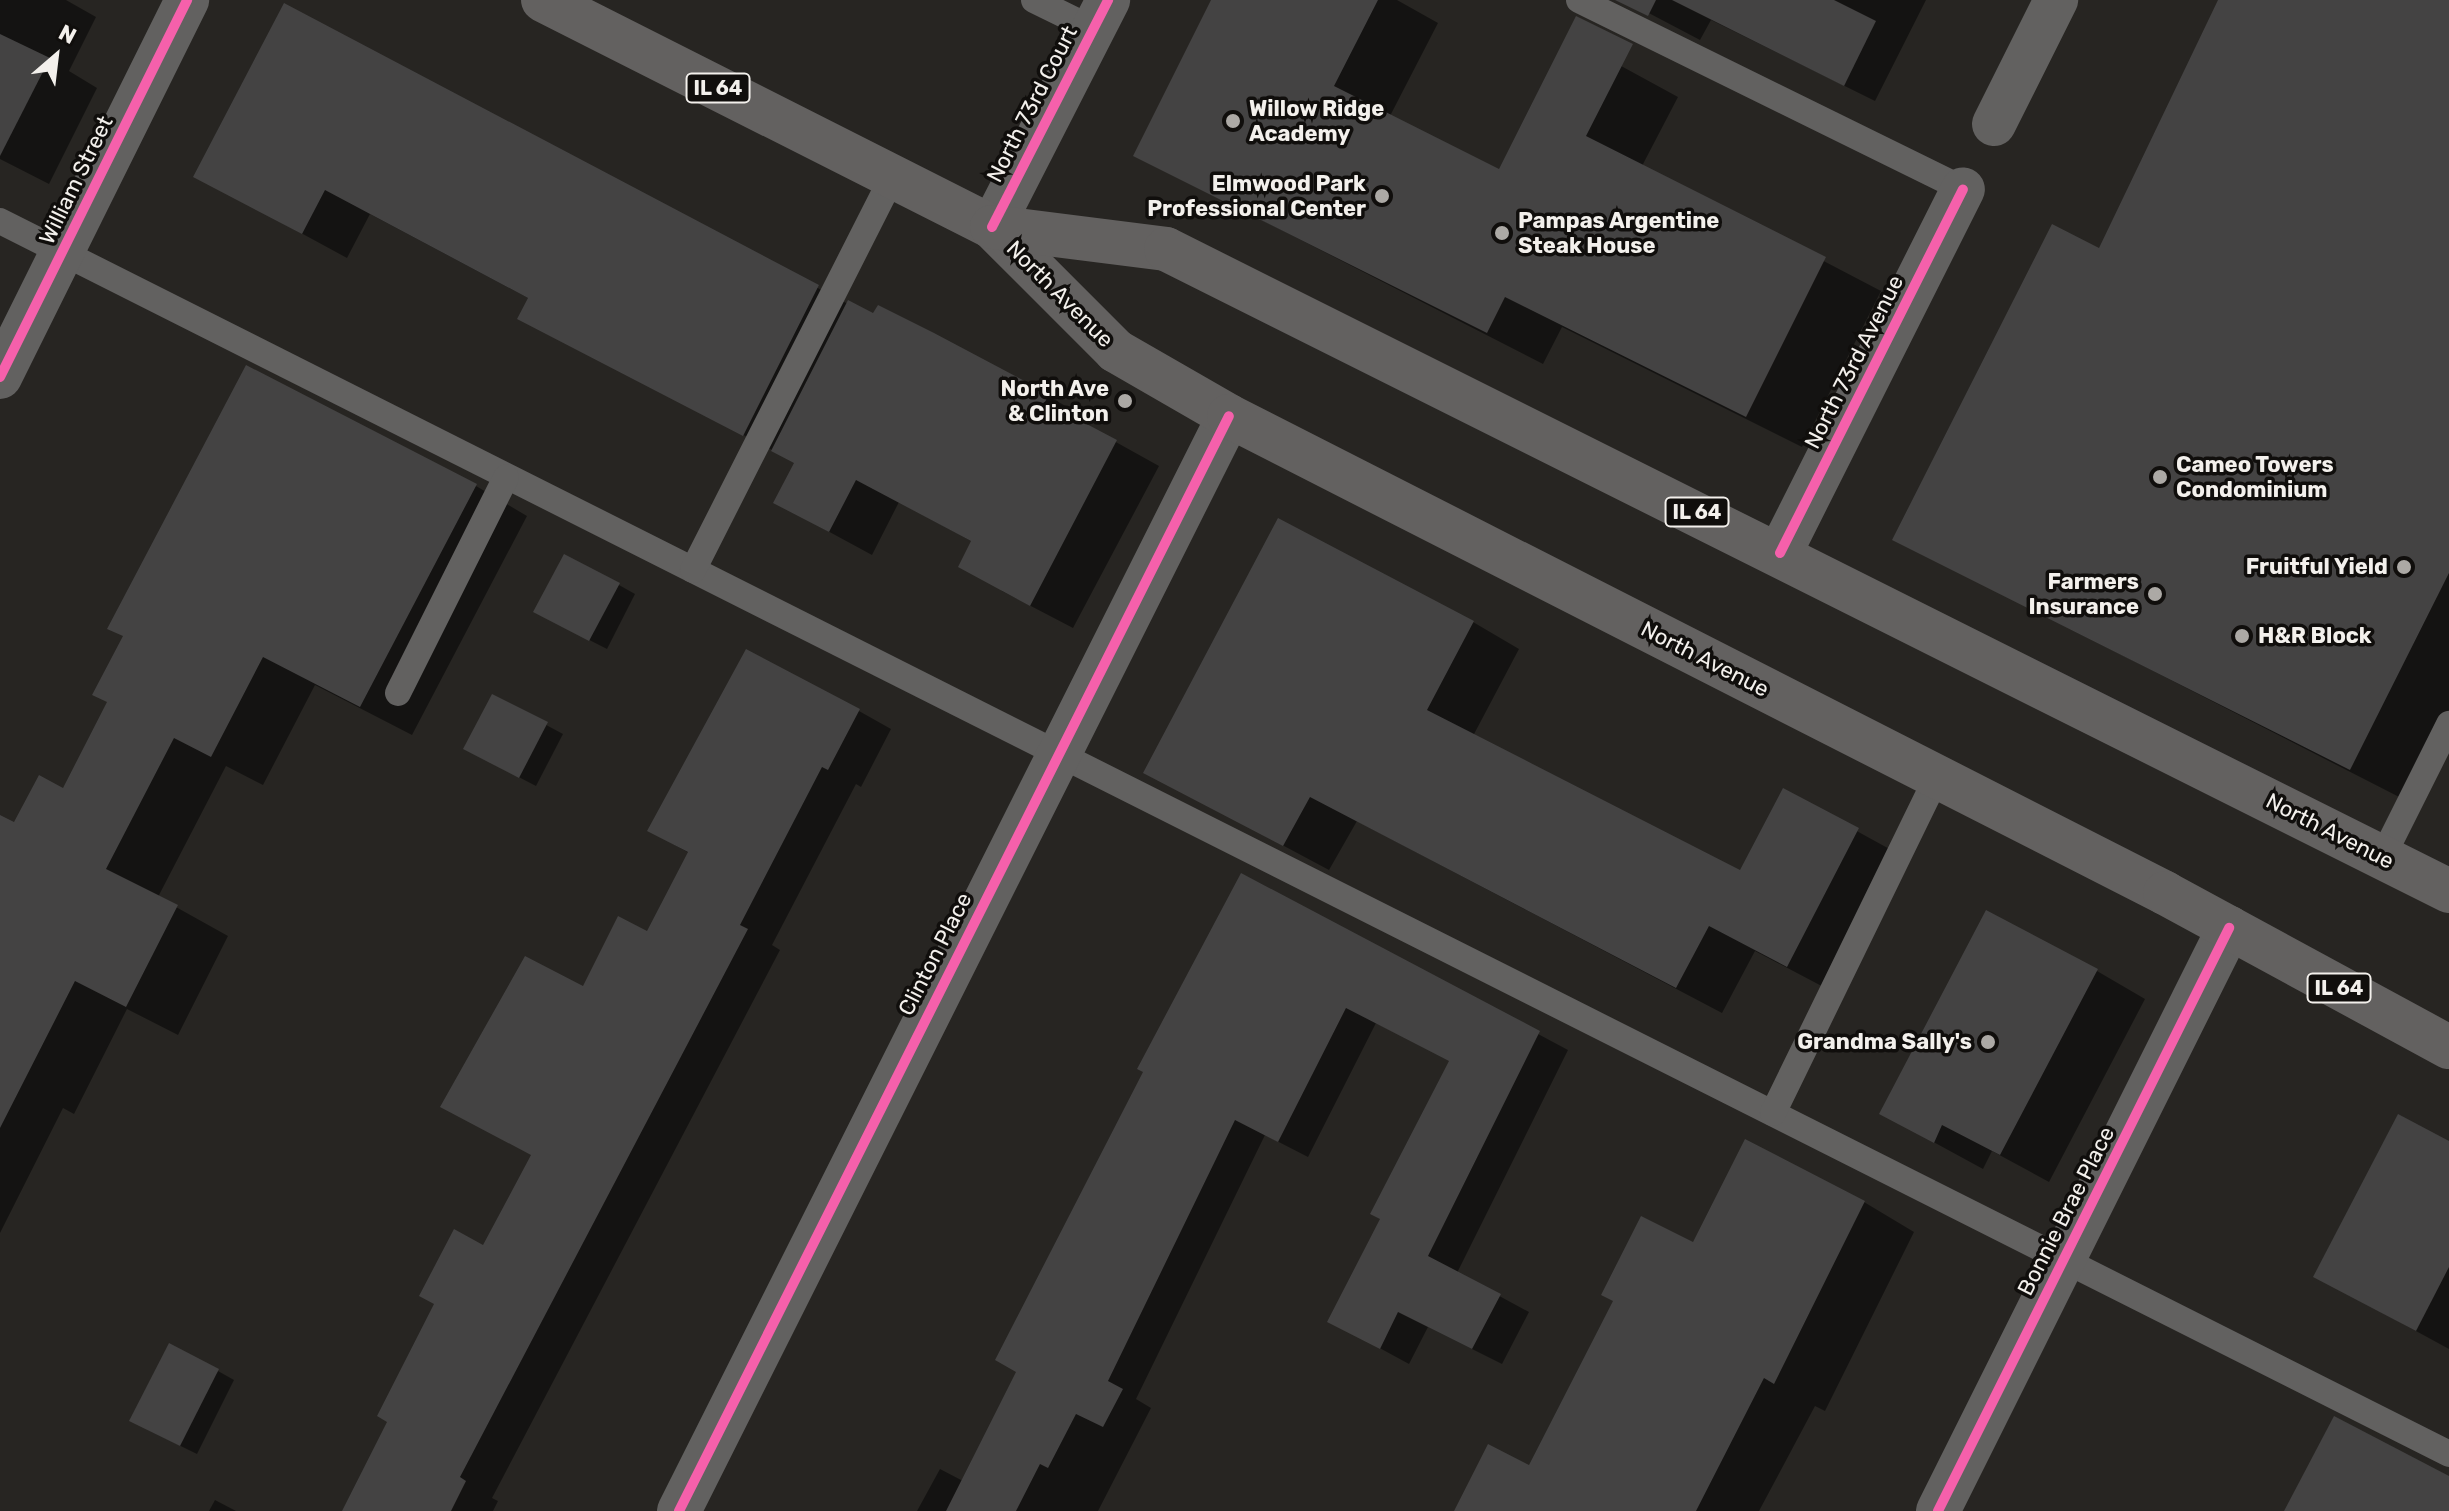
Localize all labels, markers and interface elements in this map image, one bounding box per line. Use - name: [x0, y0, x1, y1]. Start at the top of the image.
- north arrow: [16, 16, 96, 96]
- text: N: [54, 19, 81, 50]
- street label: North 73rd Court: [981, 21, 1083, 187]
- road number: IL 64: [684, 72, 752, 104]
- place label: Willow Ridge Academy: [1249, 95, 1385, 146]
- street label: William Street: [34, 111, 118, 249]
- marker: Willow Ridge Academy: [1224, 112, 1242, 130]
- place label: Elmwood Park Professional Center: [1147, 170, 1366, 222]
- marker: Elmwood Park Professional Center: [1373, 187, 1391, 205]
- place label: Pampas Argentine Steak House: [1518, 207, 1720, 258]
- marker: Pampas Argentine Steak House: [1493, 224, 1511, 242]
- street label: North Avenue: [1001, 235, 1119, 353]
- street label: North 73rd Avenue: [1799, 271, 1909, 453]
- place label: North Ave & Clinton: [1000, 375, 1109, 426]
- marker: North Ave & Clinton: [1116, 392, 1134, 410]
- place label: Cameo Towers Condominium: [2176, 451, 2334, 502]
- marker: Cameo Towers Condominium: [2151, 468, 2169, 486]
- road number: IL 64: [1663, 496, 1731, 528]
- place label: Fruitful Yield: [2245, 554, 2388, 580]
- marker: Fruitful Yield: [2395, 558, 2413, 576]
- place label: Farmers Insurance: [2028, 568, 2139, 620]
- marker: Farmers Insurance: [2146, 585, 2164, 603]
- street label: North Avenue: [1636, 615, 1774, 703]
- place label: H&R Block: [2258, 623, 2372, 649]
- marker: H&R Block: [2233, 627, 2251, 645]
- street label: North Avenue: [2261, 787, 2399, 875]
- street label: Clinton Place: [893, 888, 977, 1020]
- road number: IL 64: [2305, 972, 2373, 1004]
- place label: Grandma Sally's: [1797, 1029, 1972, 1055]
- marker: Grandma Sally's: [1979, 1033, 1997, 1051]
- street label: Bonnie Brae Place: [2012, 1122, 2120, 1300]

